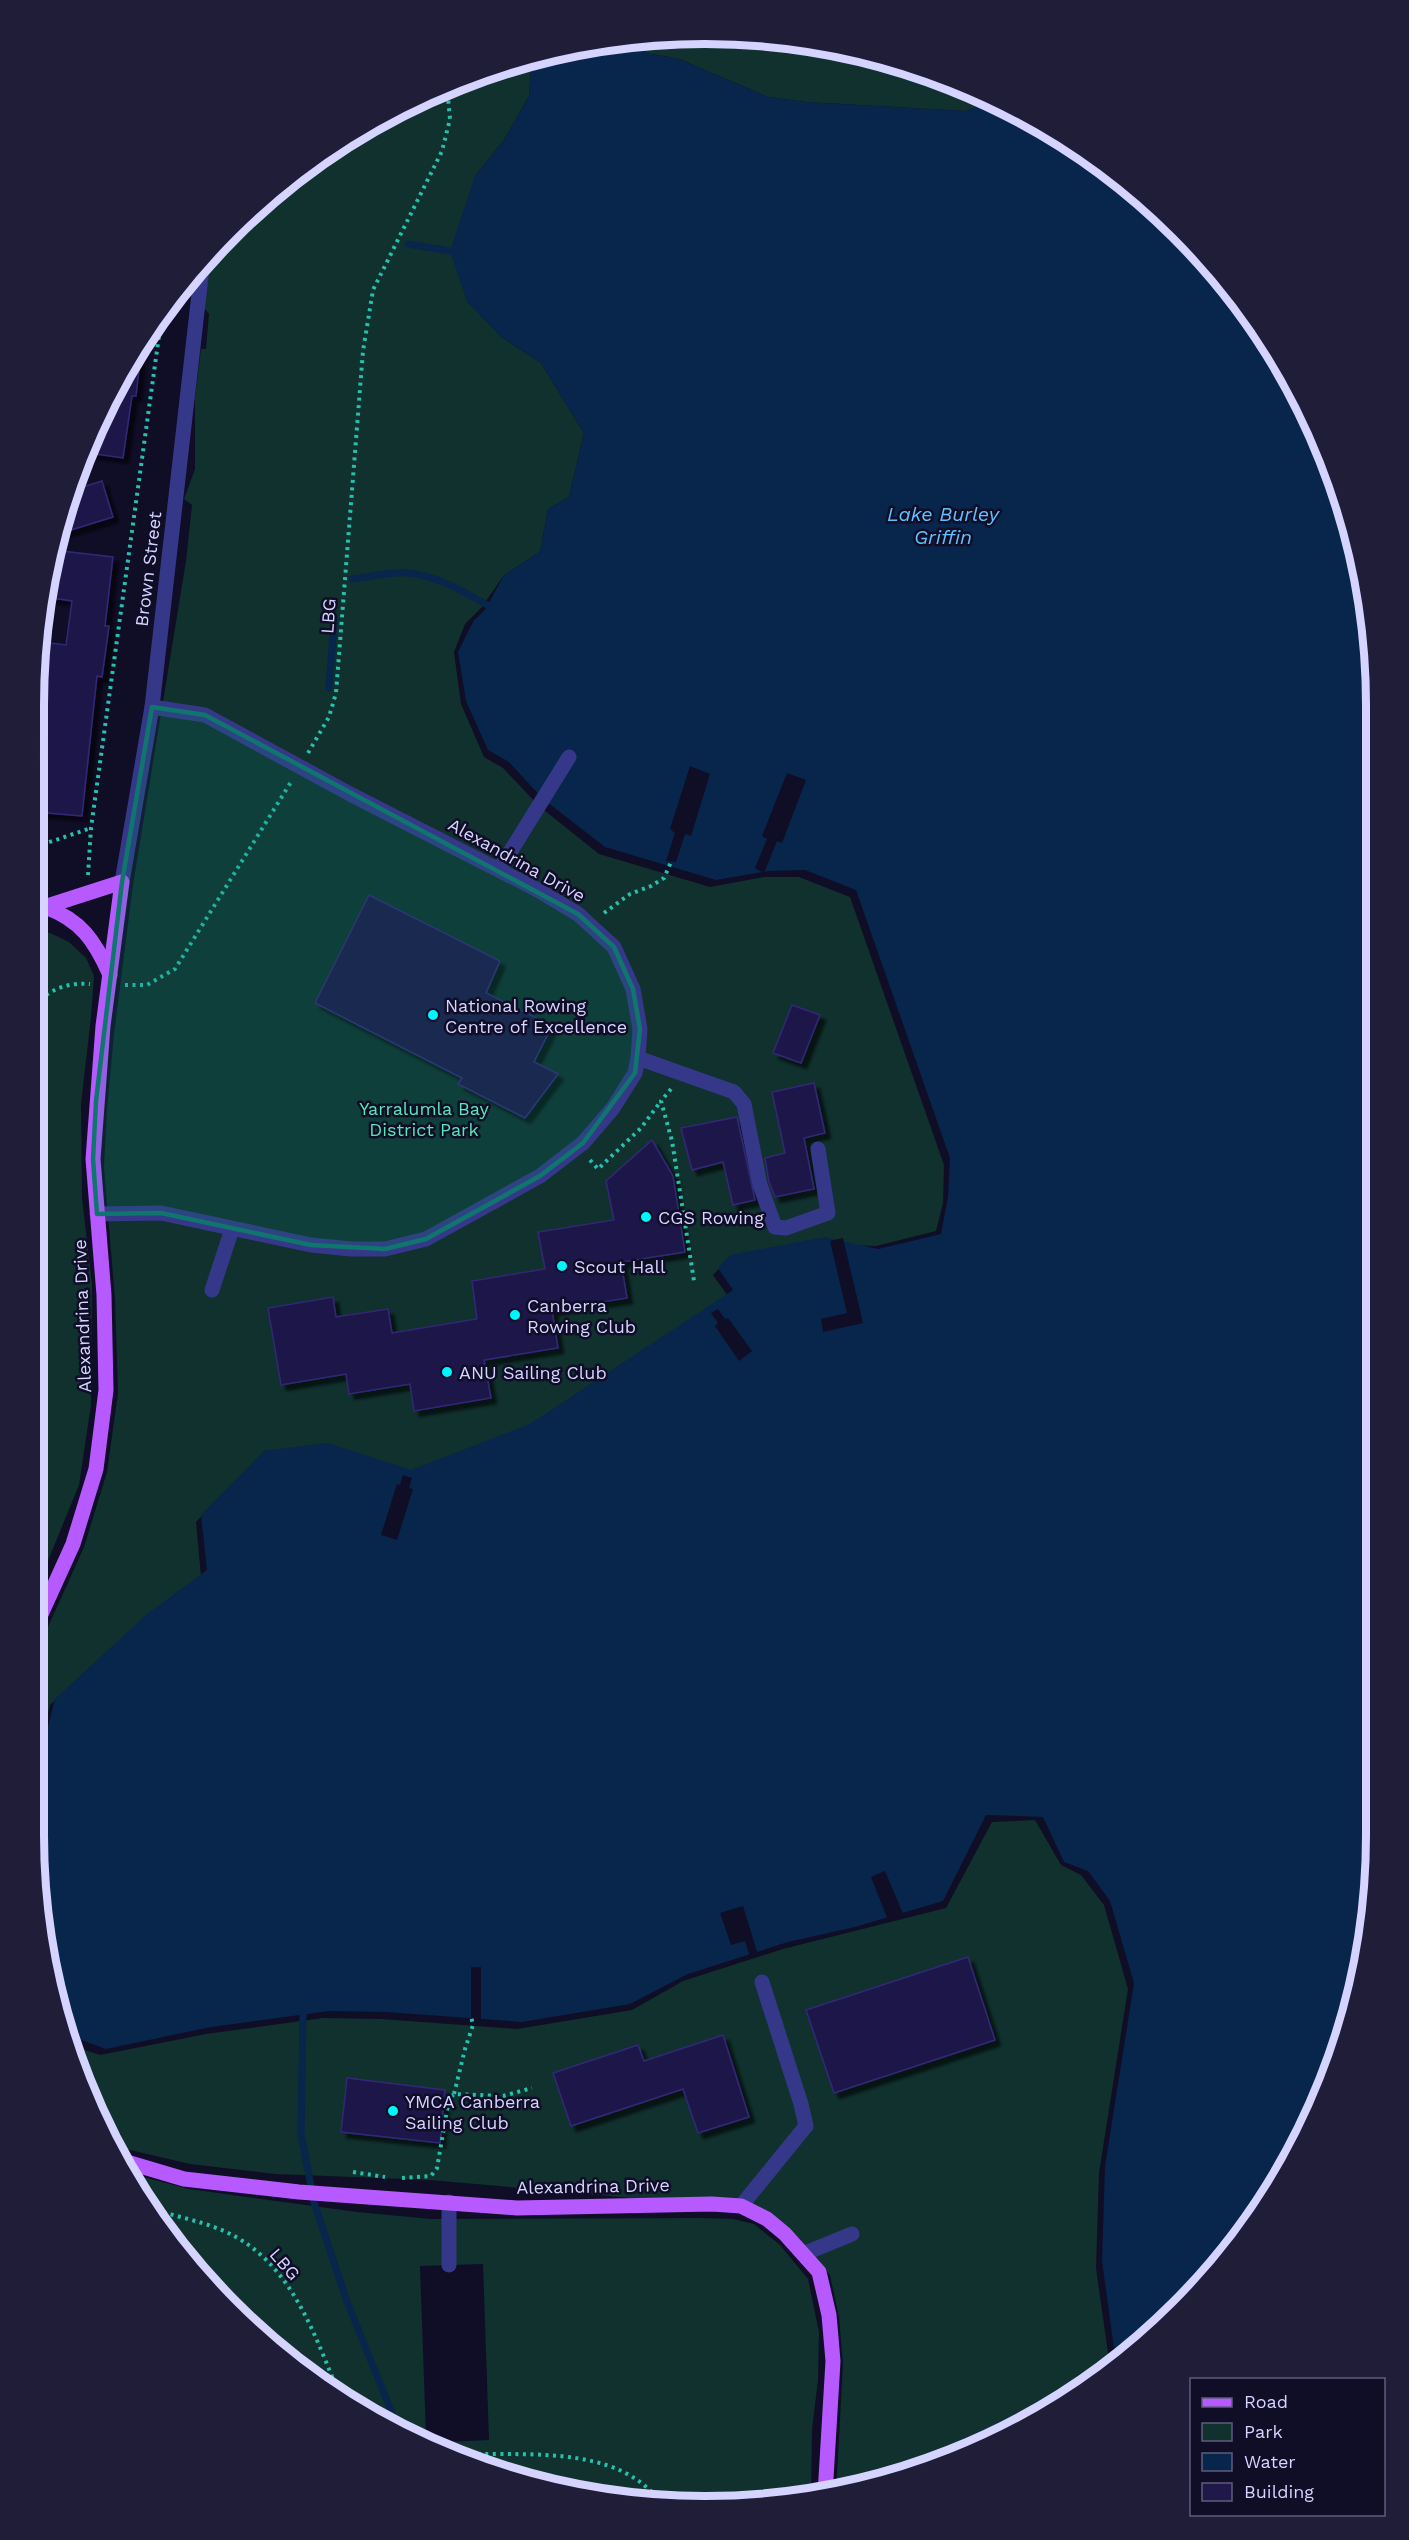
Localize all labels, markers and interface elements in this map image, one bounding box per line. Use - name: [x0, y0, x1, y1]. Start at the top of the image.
- water label: Lake Burley Griffin: [887, 502, 1001, 549]
- street label: Brown Street: [131, 510, 166, 628]
- street label: LBG: [316, 598, 340, 634]
- street label: Alexandrina Drive: [445, 814, 589, 906]
- place label: National Rowing Centre of Excellence: [445, 995, 627, 1037]
- marker: National Rowing Centre of Excellence: [426, 1008, 440, 1022]
- park label: Yarralumla Bay District Park: [359, 1098, 489, 1140]
- place label: CGS Rowing: [658, 1207, 764, 1228]
- marker: CGS Rowing: [639, 1210, 653, 1224]
- street label: Alexandrina Drive: [69, 1239, 95, 1393]
- place label: Scout Hall: [574, 1256, 666, 1277]
- marker: Scout Hall: [555, 1259, 569, 1273]
- place label: Canberra Rowing Club: [527, 1295, 636, 1337]
- marker: Canberra Rowing Club: [508, 1308, 522, 1322]
- place label: ANU Sailing Club: [459, 1362, 607, 1383]
- marker: ANU Sailing Club: [440, 1365, 454, 1379]
- place label: YMCA Canberra Sailing Club: [405, 2091, 540, 2133]
- marker: YMCA Canberra Sailing Club: [386, 2104, 400, 2118]
- street label: Alexandrina Drive: [516, 2174, 670, 2198]
- street label: LBG: [265, 2244, 305, 2284]
- legend: [1190, 2378, 1385, 2516]
- text: Road: [1244, 2391, 1288, 2412]
- text: Park: [1244, 2421, 1283, 2442]
- text: Water: [1244, 2451, 1296, 2472]
- text: Building: [1244, 2481, 1314, 2502]

